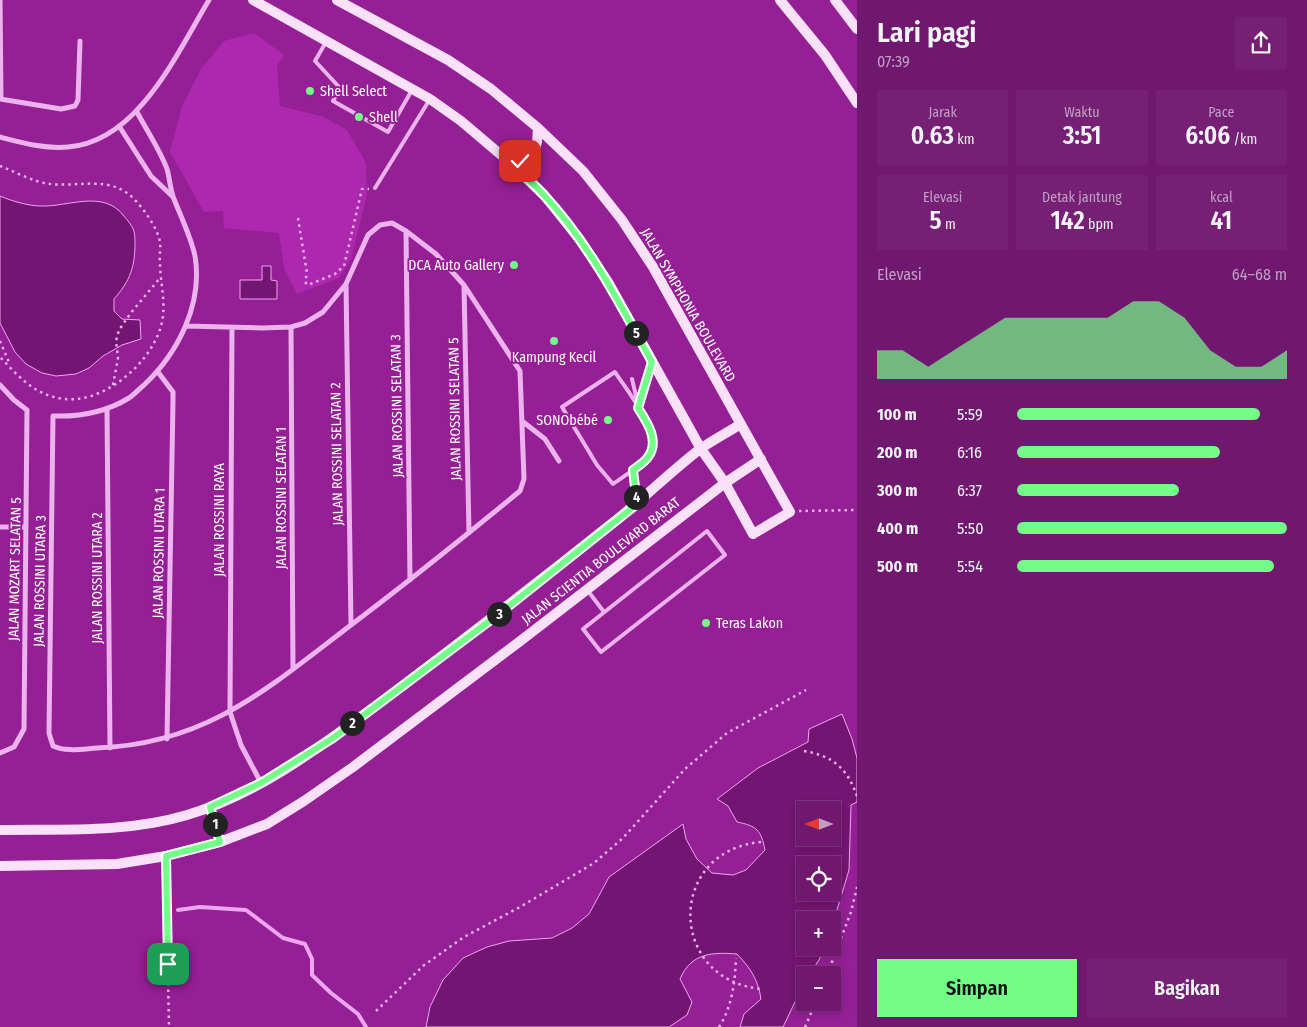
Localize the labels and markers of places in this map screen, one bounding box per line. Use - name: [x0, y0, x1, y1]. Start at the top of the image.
- place label: Shell Select: [320, 83, 387, 100]
- marker: Shell Select: [304, 85, 316, 97]
- place label: Shell: [369, 109, 398, 126]
- marker: Shell: [353, 111, 365, 123]
- pin: [499, 140, 541, 182]
- place label: DCA Auto Gallery: [408, 257, 505, 274]
- marker: DCA Auto Gallery: [508, 259, 520, 271]
- pin: 5: [624, 320, 648, 346]
- marker: Kampung Kecil: [548, 335, 560, 347]
- place label: Kampung Kecil: [512, 349, 596, 366]
- place label: SONObébé: [536, 412, 598, 429]
- marker: SONObébé: [602, 414, 614, 426]
- pin: 4: [624, 484, 648, 510]
- pin: 3: [486, 602, 512, 626]
- place label: Teras Lakon: [716, 615, 783, 632]
- marker: Teras Lakon: [700, 617, 712, 629]
- pin: 2: [340, 710, 364, 736]
- pin: 1: [202, 812, 228, 836]
- pin: [147, 943, 189, 985]

